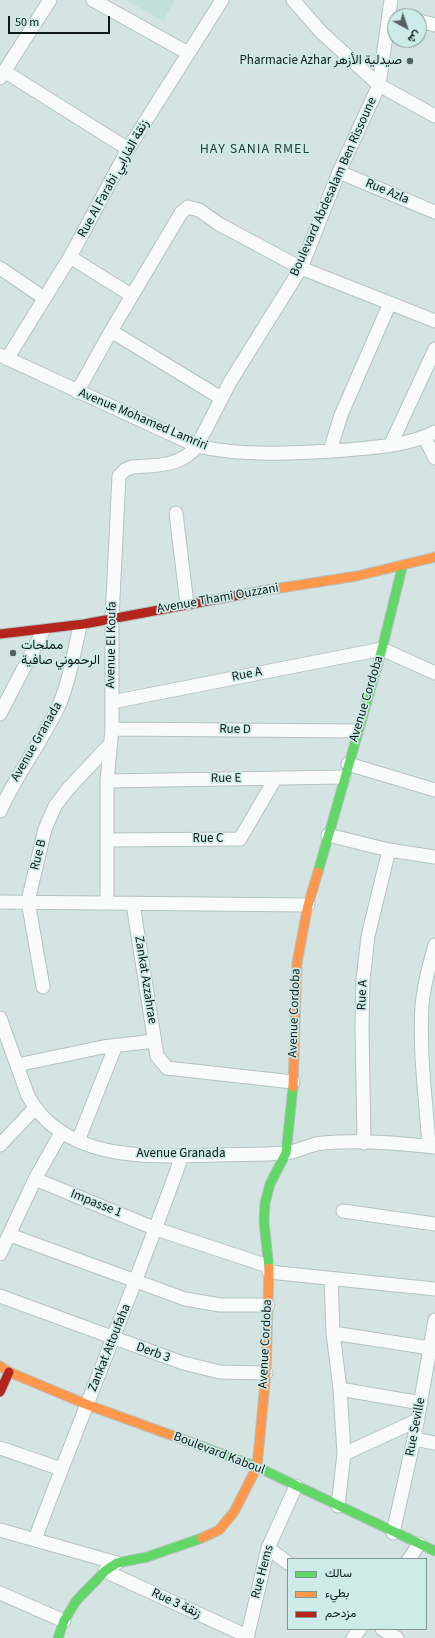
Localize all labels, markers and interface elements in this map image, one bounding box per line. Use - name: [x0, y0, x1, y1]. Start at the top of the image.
- scale bar: [10, 8, 112, 34]
- north arrow: [387, 8, 427, 48]
- text: 50 m: [15, 14, 39, 31]
- text: ش: [405, 27, 424, 47]
- place label: Pharmacie Azhar صيدلية الأزهر: [239, 53, 402, 69]
- marker: Pharmacie Azhar صيدلية الأزهر: [405, 56, 415, 66]
- street label: Boulevard Abdesalam Ben Rissoune: [287, 95, 381, 279]
- street label: Rue Al Farabi زنقة الفارابي: [75, 117, 153, 241]
- district label: HAY SANIA RMEL: [200, 142, 310, 158]
- street label: Rue Azla: [363, 176, 411, 208]
- street label: Avenue Mohamed Lamriri: [76, 386, 210, 454]
- street label: Avenue Thami Ouzzani: [156, 581, 280, 617]
- street label: Avenue El Koufa: [103, 601, 121, 689]
- place label: مملحات الرحموني صافية: [21, 638, 100, 669]
- marker: مملحات الرحموني صافية: [8, 648, 18, 658]
- street label: Avenue Cordoba: [346, 654, 388, 744]
- street label: Rue A: [231, 664, 263, 686]
- street label: Avenue Granada: [8, 700, 66, 784]
- street label: Rue D: [219, 722, 251, 738]
- street label: Rue E: [211, 771, 241, 787]
- street label: Rue C: [193, 831, 223, 847]
- street label: Rue B: [28, 838, 50, 872]
- street label: Zankat Azzahrae: [130, 935, 160, 1025]
- street label: Avenue Cordoba: [286, 968, 304, 1058]
- street label: Rue A: [355, 979, 371, 1011]
- street label: Avenue Granada: [137, 1146, 225, 1162]
- street label: Impasse 1: [68, 1187, 124, 1221]
- street label: Avenue Cordoba: [256, 1299, 276, 1389]
- street label: Zankat Attoufaha: [85, 1302, 135, 1394]
- street label: Derb 3: [134, 1340, 172, 1366]
- street label: Rue Seville: [403, 1396, 429, 1458]
- street label: Boulevard Kaboul: [171, 1429, 267, 1479]
- street label: Rue Hems: [248, 1544, 278, 1600]
- legend: [287, 1558, 427, 1630]
- text: سالك: [325, 1565, 352, 1582]
- text: بطيء: [325, 1585, 349, 1602]
- street label: Rue 3 زنقة: [149, 1586, 203, 1622]
- text: مزدحم: [325, 1605, 356, 1622]

